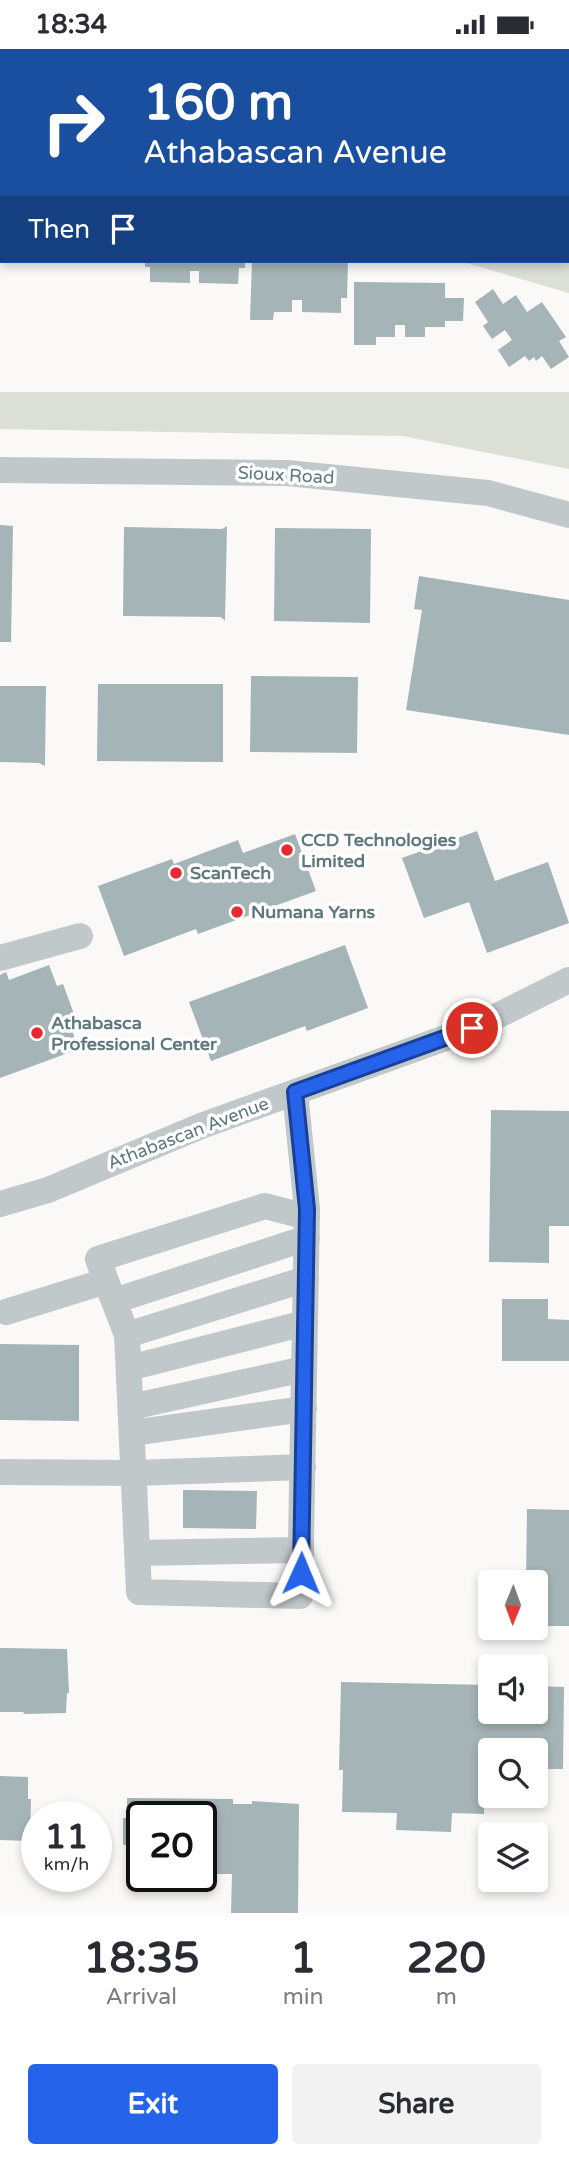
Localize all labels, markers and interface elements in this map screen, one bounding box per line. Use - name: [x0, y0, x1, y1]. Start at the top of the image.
- text: 18:34: [35, 9, 107, 40]
- text: 160 m: [143, 74, 293, 133]
- icon: right: [28, 77, 119, 168]
- text: Athabascan Avenue: [143, 134, 447, 172]
- icon: arrive: [104, 210, 142, 248]
- text: Then: [28, 214, 90, 245]
- street label: Sioux Road: [237, 461, 335, 489]
- place label: CCD Technologies Limited: [301, 829, 457, 872]
- marker: CCD Technologies Limited: [279, 842, 295, 858]
- place label: ScanTech: [190, 862, 271, 884]
- marker: ScanTech: [168, 865, 184, 881]
- place label: Numana Yarns: [251, 901, 376, 923]
- marker: Numana Yarns: [229, 904, 245, 920]
- pin: [442, 998, 502, 1058]
- icon: arrive: [453, 1009, 491, 1047]
- place label: Athabasca Professional Center: [51, 1012, 218, 1055]
- marker: Athabasca Professional Center: [29, 1025, 45, 1041]
- street label: Athabascan Avenue: [104, 1092, 272, 1174]
- position arrow: [264, 1536, 338, 1610]
- north arrow: [478, 1570, 548, 1640]
- map controls: [478, 1570, 548, 1892]
- button: sound: [478, 1654, 548, 1724]
- button: search: [478, 1738, 548, 1808]
- speed limit sign: 20: [126, 1801, 217, 1892]
- text: 11: [45, 1816, 88, 1858]
- button: layers: [478, 1822, 548, 1892]
- text: km/h: [44, 1853, 89, 1875]
- text: 18:35: [83, 1933, 200, 1984]
- text: 1: [290, 1933, 316, 1984]
- text: 220: [407, 1933, 486, 1984]
- text: Arrival: [106, 1983, 177, 2011]
- text: min: [283, 1983, 324, 2011]
- text: m: [436, 1983, 457, 2011]
- button: Exit: [28, 2064, 278, 2144]
- button: Share: [292, 2064, 541, 2144]

